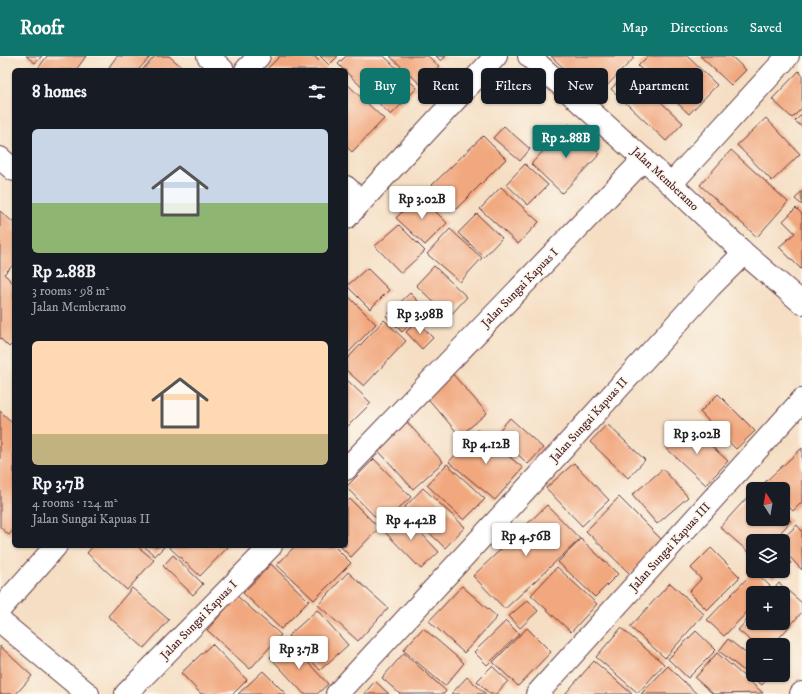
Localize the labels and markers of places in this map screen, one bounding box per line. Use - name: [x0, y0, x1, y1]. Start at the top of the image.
- pin: Rp 2.88B: [525, 125, 607, 159]
- pin: Rp 3.02B: [381, 186, 463, 220]
- pin: Rp 3.98B: [379, 301, 461, 335]
- pin: Rp 3.02B: [656, 421, 738, 455]
- pin: Rp 4.12B: [445, 431, 527, 465]
- pin: Rp 4.42B: [370, 507, 452, 541]
- pin: Rp 4.56B: [485, 523, 567, 557]
- pin: Rp 3.7B: [262, 636, 336, 670]

